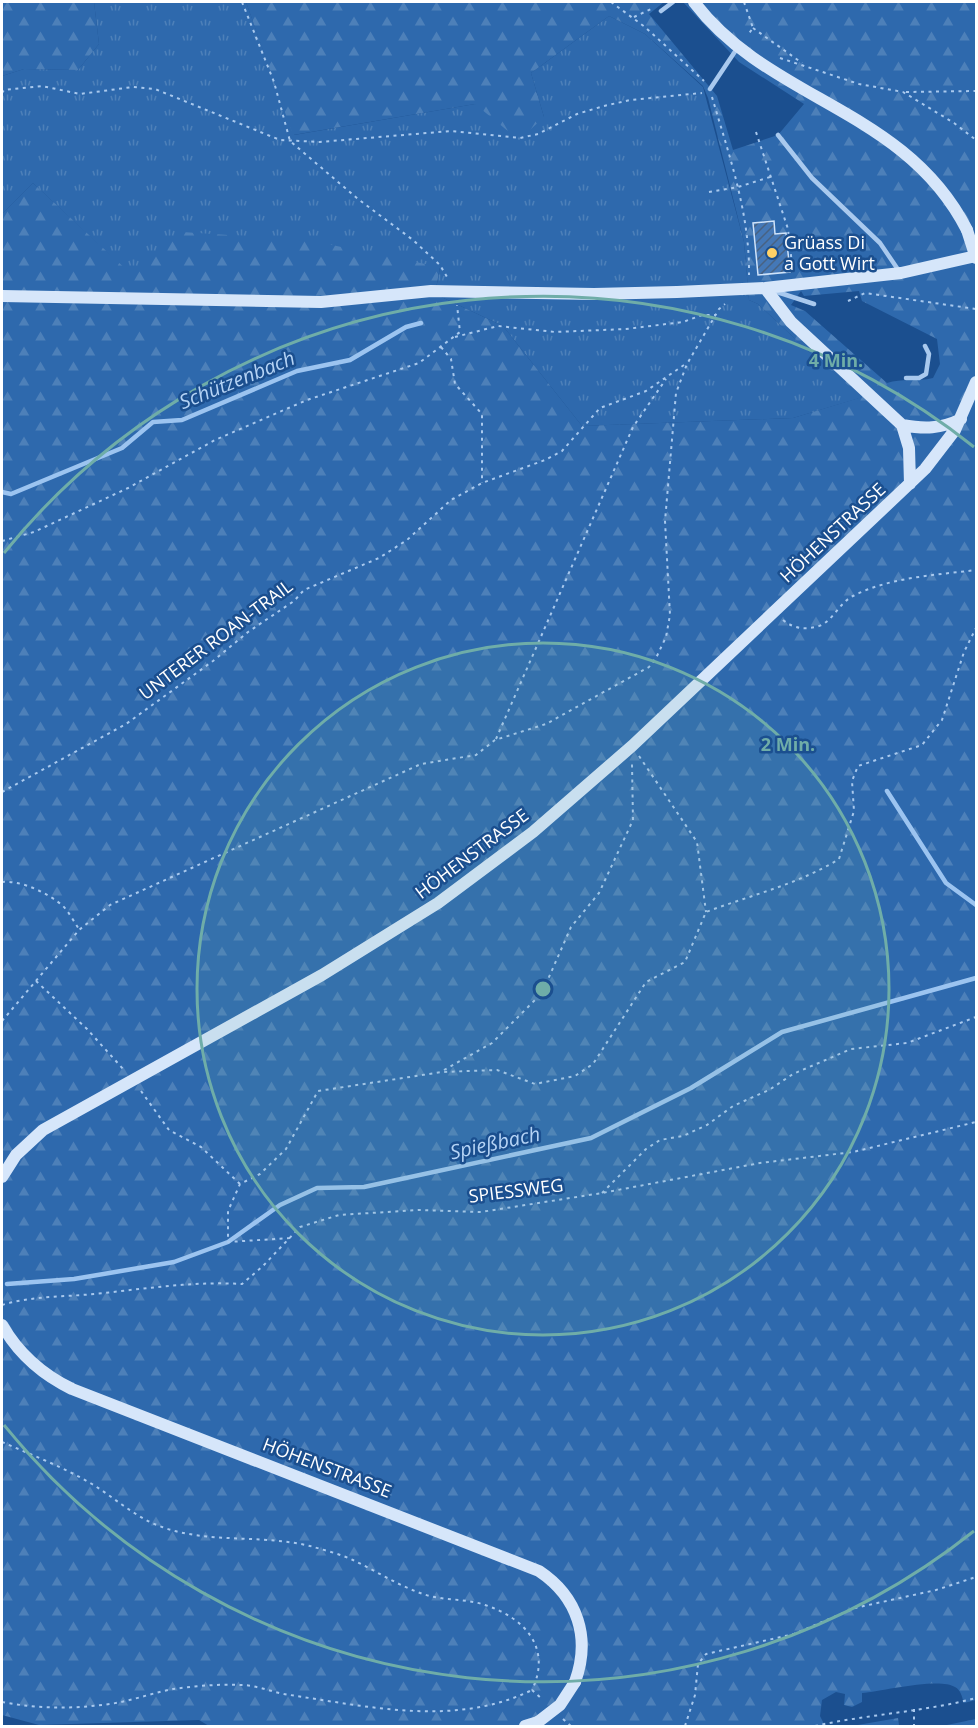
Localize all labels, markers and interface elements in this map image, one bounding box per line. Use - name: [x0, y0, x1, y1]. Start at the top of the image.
- place label: Grüass Di a Gott Wirt: [784, 230, 875, 275]
- marker: Grüass Di a Gott Wirt: [765, 246, 779, 260]
- water label: Schützenbach: [175, 344, 299, 415]
- text: 4 Min.: [809, 348, 863, 372]
- street label: HÖHENSTRASSE: [774, 477, 890, 587]
- street label: UNTERER ROAN-TRAIL: [134, 574, 297, 705]
- text: 2 Min.: [761, 732, 815, 756]
- street label: HÖHENSTRASSE: [410, 803, 533, 904]
- centre of rings: [533, 979, 553, 999]
- water label: Spießbach: [447, 1120, 543, 1165]
- street label: SPIESSWEG: [467, 1172, 565, 1208]
- street label: HÖHENSTRASSE: [260, 1431, 395, 1503]

